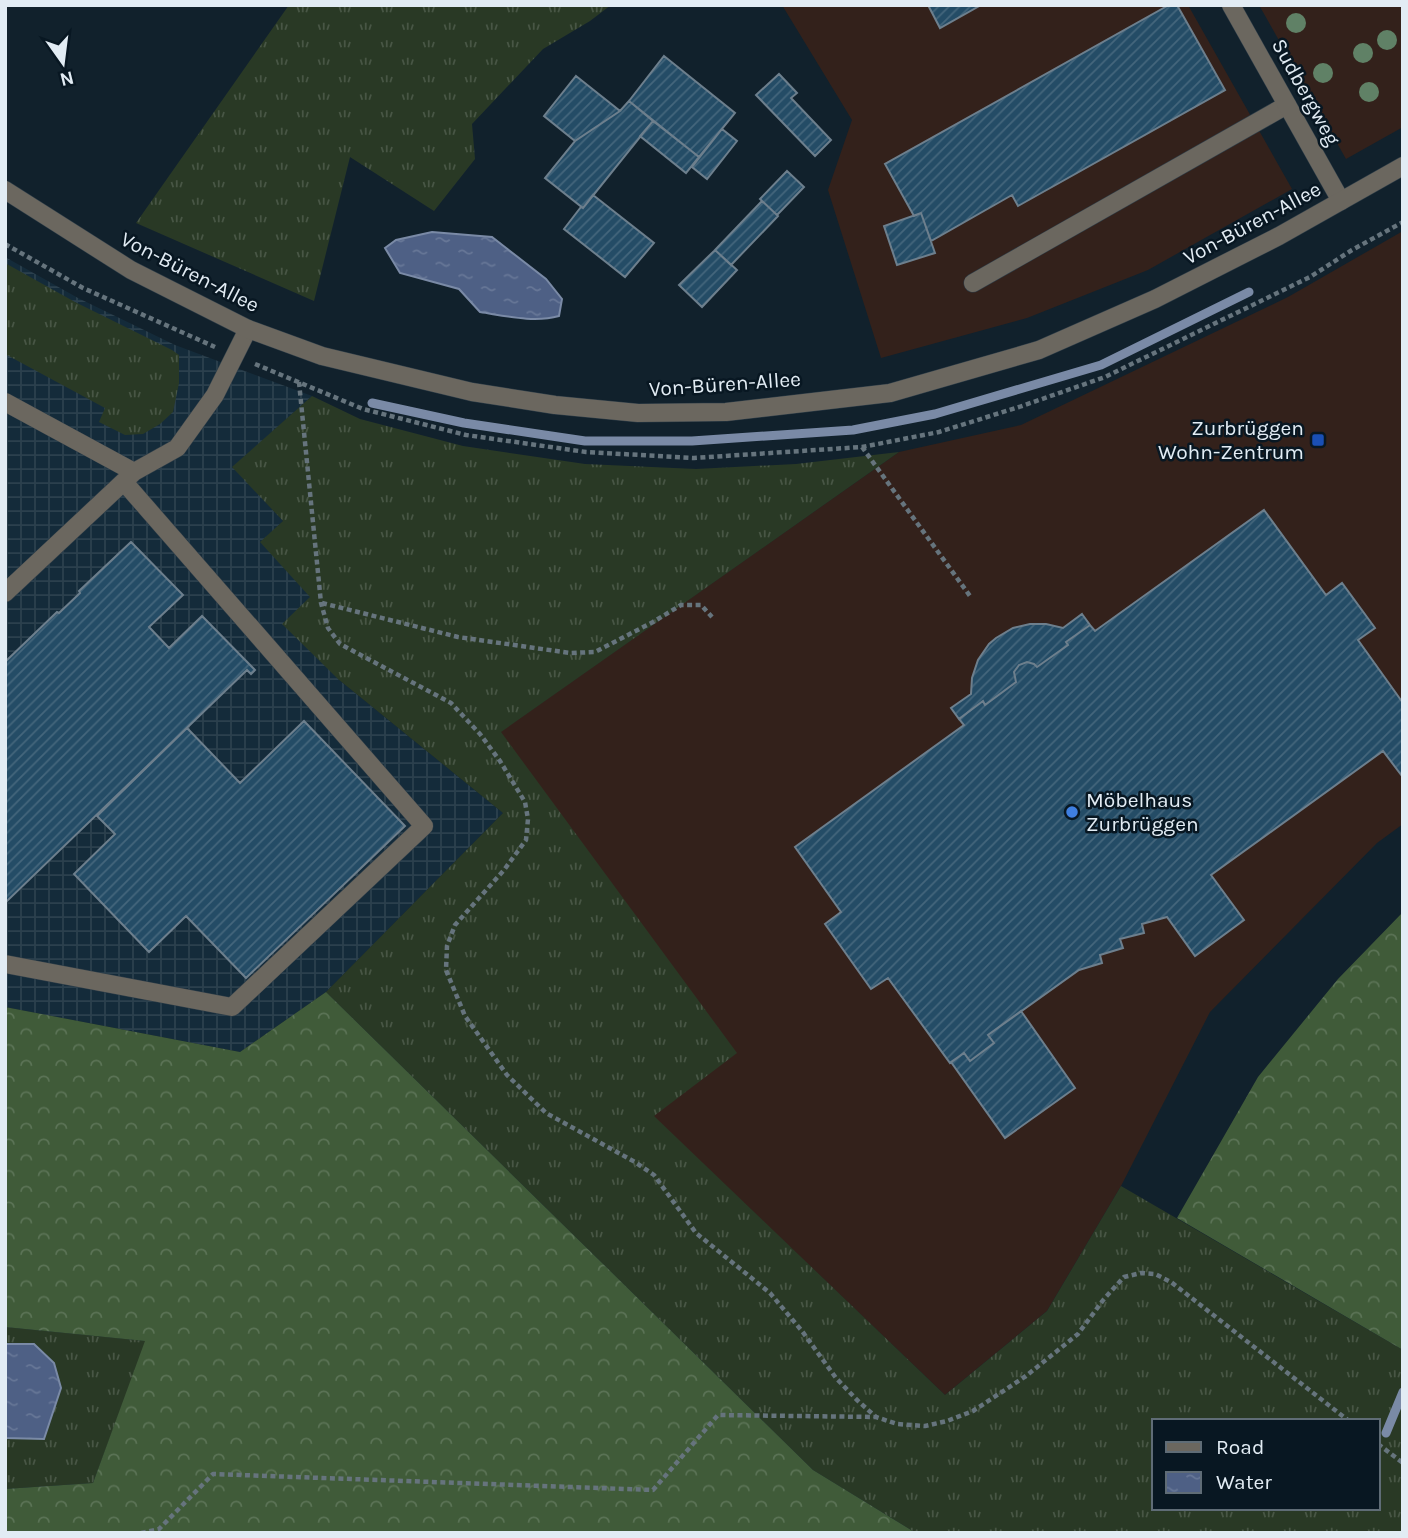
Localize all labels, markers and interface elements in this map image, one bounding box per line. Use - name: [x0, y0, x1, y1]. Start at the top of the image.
- north arrow: [28, 28, 98, 98]
- street label: Sudbergweg: [1267, 35, 1345, 150]
- text: N: [58, 66, 76, 91]
- street label: Von-Büren-Allee: [1179, 177, 1325, 269]
- street label: Von-Büren-Allee: [117, 227, 263, 317]
- street label: Von-Büren-Allee: [648, 367, 802, 401]
- place label: Zurbrüggen Wohn-Zentrum: [1158, 416, 1304, 464]
- marker: Zurbrüggen Wohn-Zentrum: [1310, 432, 1326, 448]
- place label: Möbelhaus Zurbrüggen: [1086, 788, 1199, 836]
- marker: Möbelhaus Zurbrüggen: [1064, 804, 1080, 820]
- legend: [1152, 1419, 1380, 1510]
- text: Road: [1216, 1435, 1264, 1459]
- text: Water: [1216, 1470, 1272, 1494]

